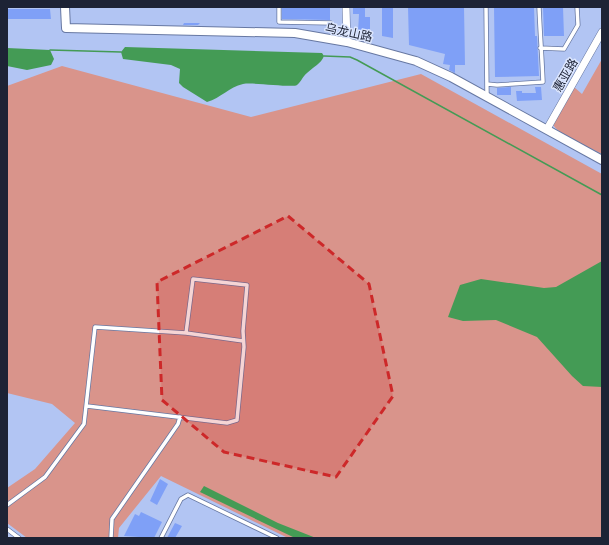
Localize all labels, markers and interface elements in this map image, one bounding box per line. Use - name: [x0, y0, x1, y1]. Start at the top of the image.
- street label: 乌龙山路: [324, 20, 374, 44]
- street label: 惠亚路: [550, 56, 580, 94]

